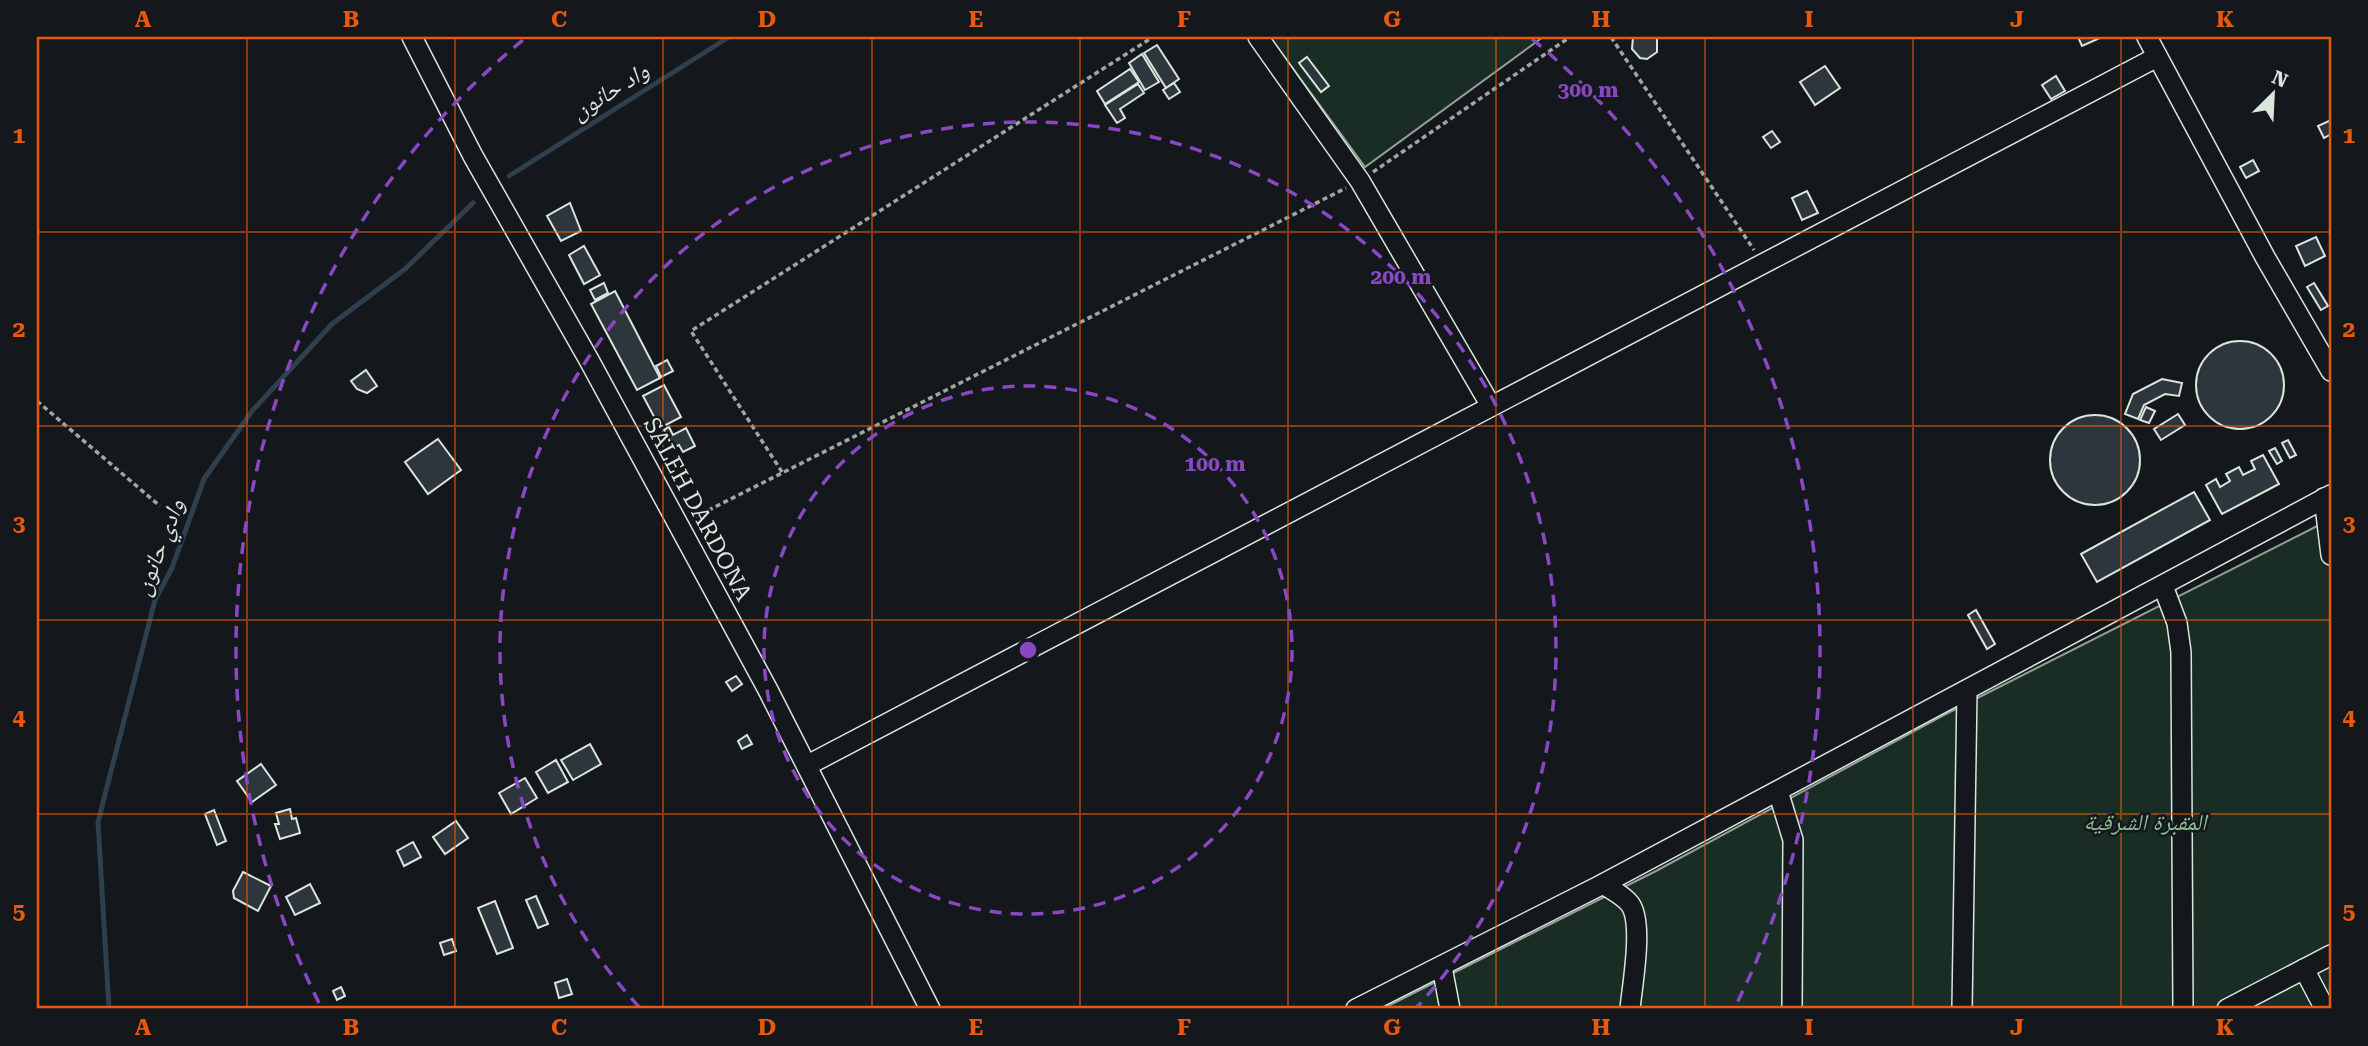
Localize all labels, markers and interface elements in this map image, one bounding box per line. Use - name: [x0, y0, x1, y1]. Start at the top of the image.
- text: A: [135, 6, 152, 33]
- text: B: [343, 6, 359, 33]
- text: C: [551, 6, 567, 33]
- text: D: [758, 6, 776, 33]
- text: E: [969, 6, 983, 33]
- text: F: [1177, 6, 1191, 33]
- text: G: [1383, 6, 1401, 33]
- text: H: [1592, 6, 1611, 33]
- text: I: [1804, 6, 1814, 33]
- text: J: [2010, 6, 2024, 33]
- text: K: [2216, 6, 2234, 33]
- water label: واد حانون: [566, 56, 654, 127]
- north arrow: [2238, 60, 2308, 130]
- text: N: [2268, 65, 2291, 93]
- text: 300 m: [1558, 78, 1618, 102]
- text: 1: [13, 122, 26, 149]
- text: 1: [2343, 122, 2356, 149]
- text: 200 m: [1371, 265, 1431, 289]
- text: 2: [13, 316, 25, 343]
- text: 2: [2343, 316, 2355, 343]
- street label: SALEH DARDONA: [638, 413, 757, 606]
- text: 100 m: [1185, 452, 1245, 476]
- water label: وادي حانون: [128, 495, 195, 601]
- text: 3: [13, 510, 26, 537]
- text: 3: [2343, 510, 2356, 537]
- centre of rings: [1016, 638, 1040, 662]
- text: 4: [13, 704, 26, 731]
- text: 4: [2343, 704, 2356, 731]
- park label: المقبرة الشرقية: [2083, 809, 2209, 836]
- text: 5: [13, 898, 26, 925]
- text: 5: [2343, 898, 2356, 925]
- text: A: [135, 1014, 152, 1041]
- text: B: [343, 1014, 359, 1041]
- text: C: [551, 1014, 567, 1041]
- text: D: [758, 1014, 776, 1041]
- text: E: [969, 1014, 983, 1041]
- text: F: [1177, 1014, 1191, 1041]
- text: G: [1383, 1014, 1401, 1041]
- text: H: [1592, 1014, 1611, 1041]
- text: I: [1804, 1014, 1814, 1041]
- text: J: [2010, 1014, 2024, 1041]
- text: K: [2216, 1014, 2234, 1041]

